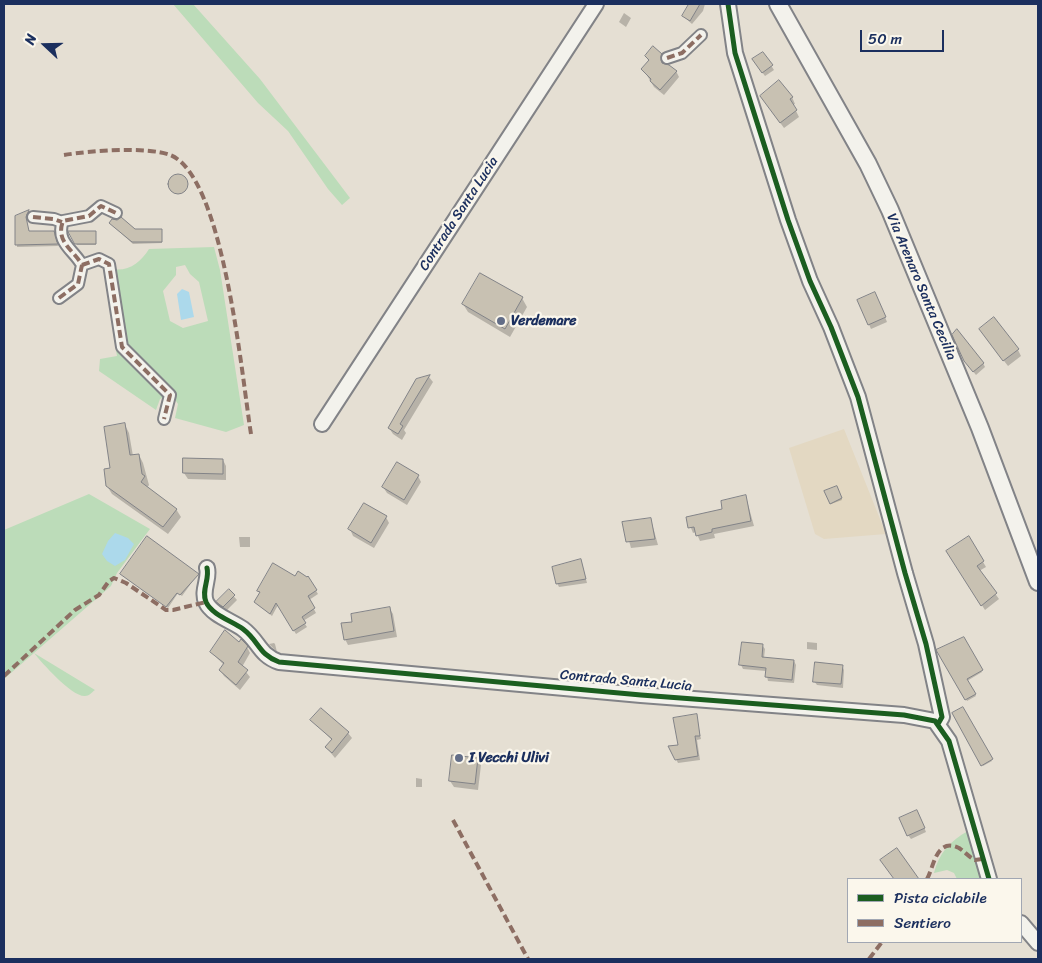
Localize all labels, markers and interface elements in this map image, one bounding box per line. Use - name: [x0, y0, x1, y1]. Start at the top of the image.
- north arrow: [20, 20, 70, 70]
- scale bar: [862, 20, 946, 52]
- text: 50 m: [868, 26, 902, 52]
- text: N: [17, 30, 44, 48]
- street label: Contrada Santa Lucia: [416, 154, 502, 274]
- street label: Via Arenaro Santa Cecilia: [882, 211, 960, 363]
- place label: Verdemare: [511, 313, 576, 329]
- marker: Verdemare: [495, 315, 507, 327]
- street label: Contrada Santa Lucia: [559, 667, 693, 695]
- place label: I Vecchi Ulivi: [469, 750, 549, 766]
- marker: I Vecchi Ulivi: [453, 752, 465, 764]
- legend: [847, 878, 1022, 943]
- text: Pista ciclabile: [894, 885, 987, 911]
- text: Sentiero: [894, 910, 951, 936]

